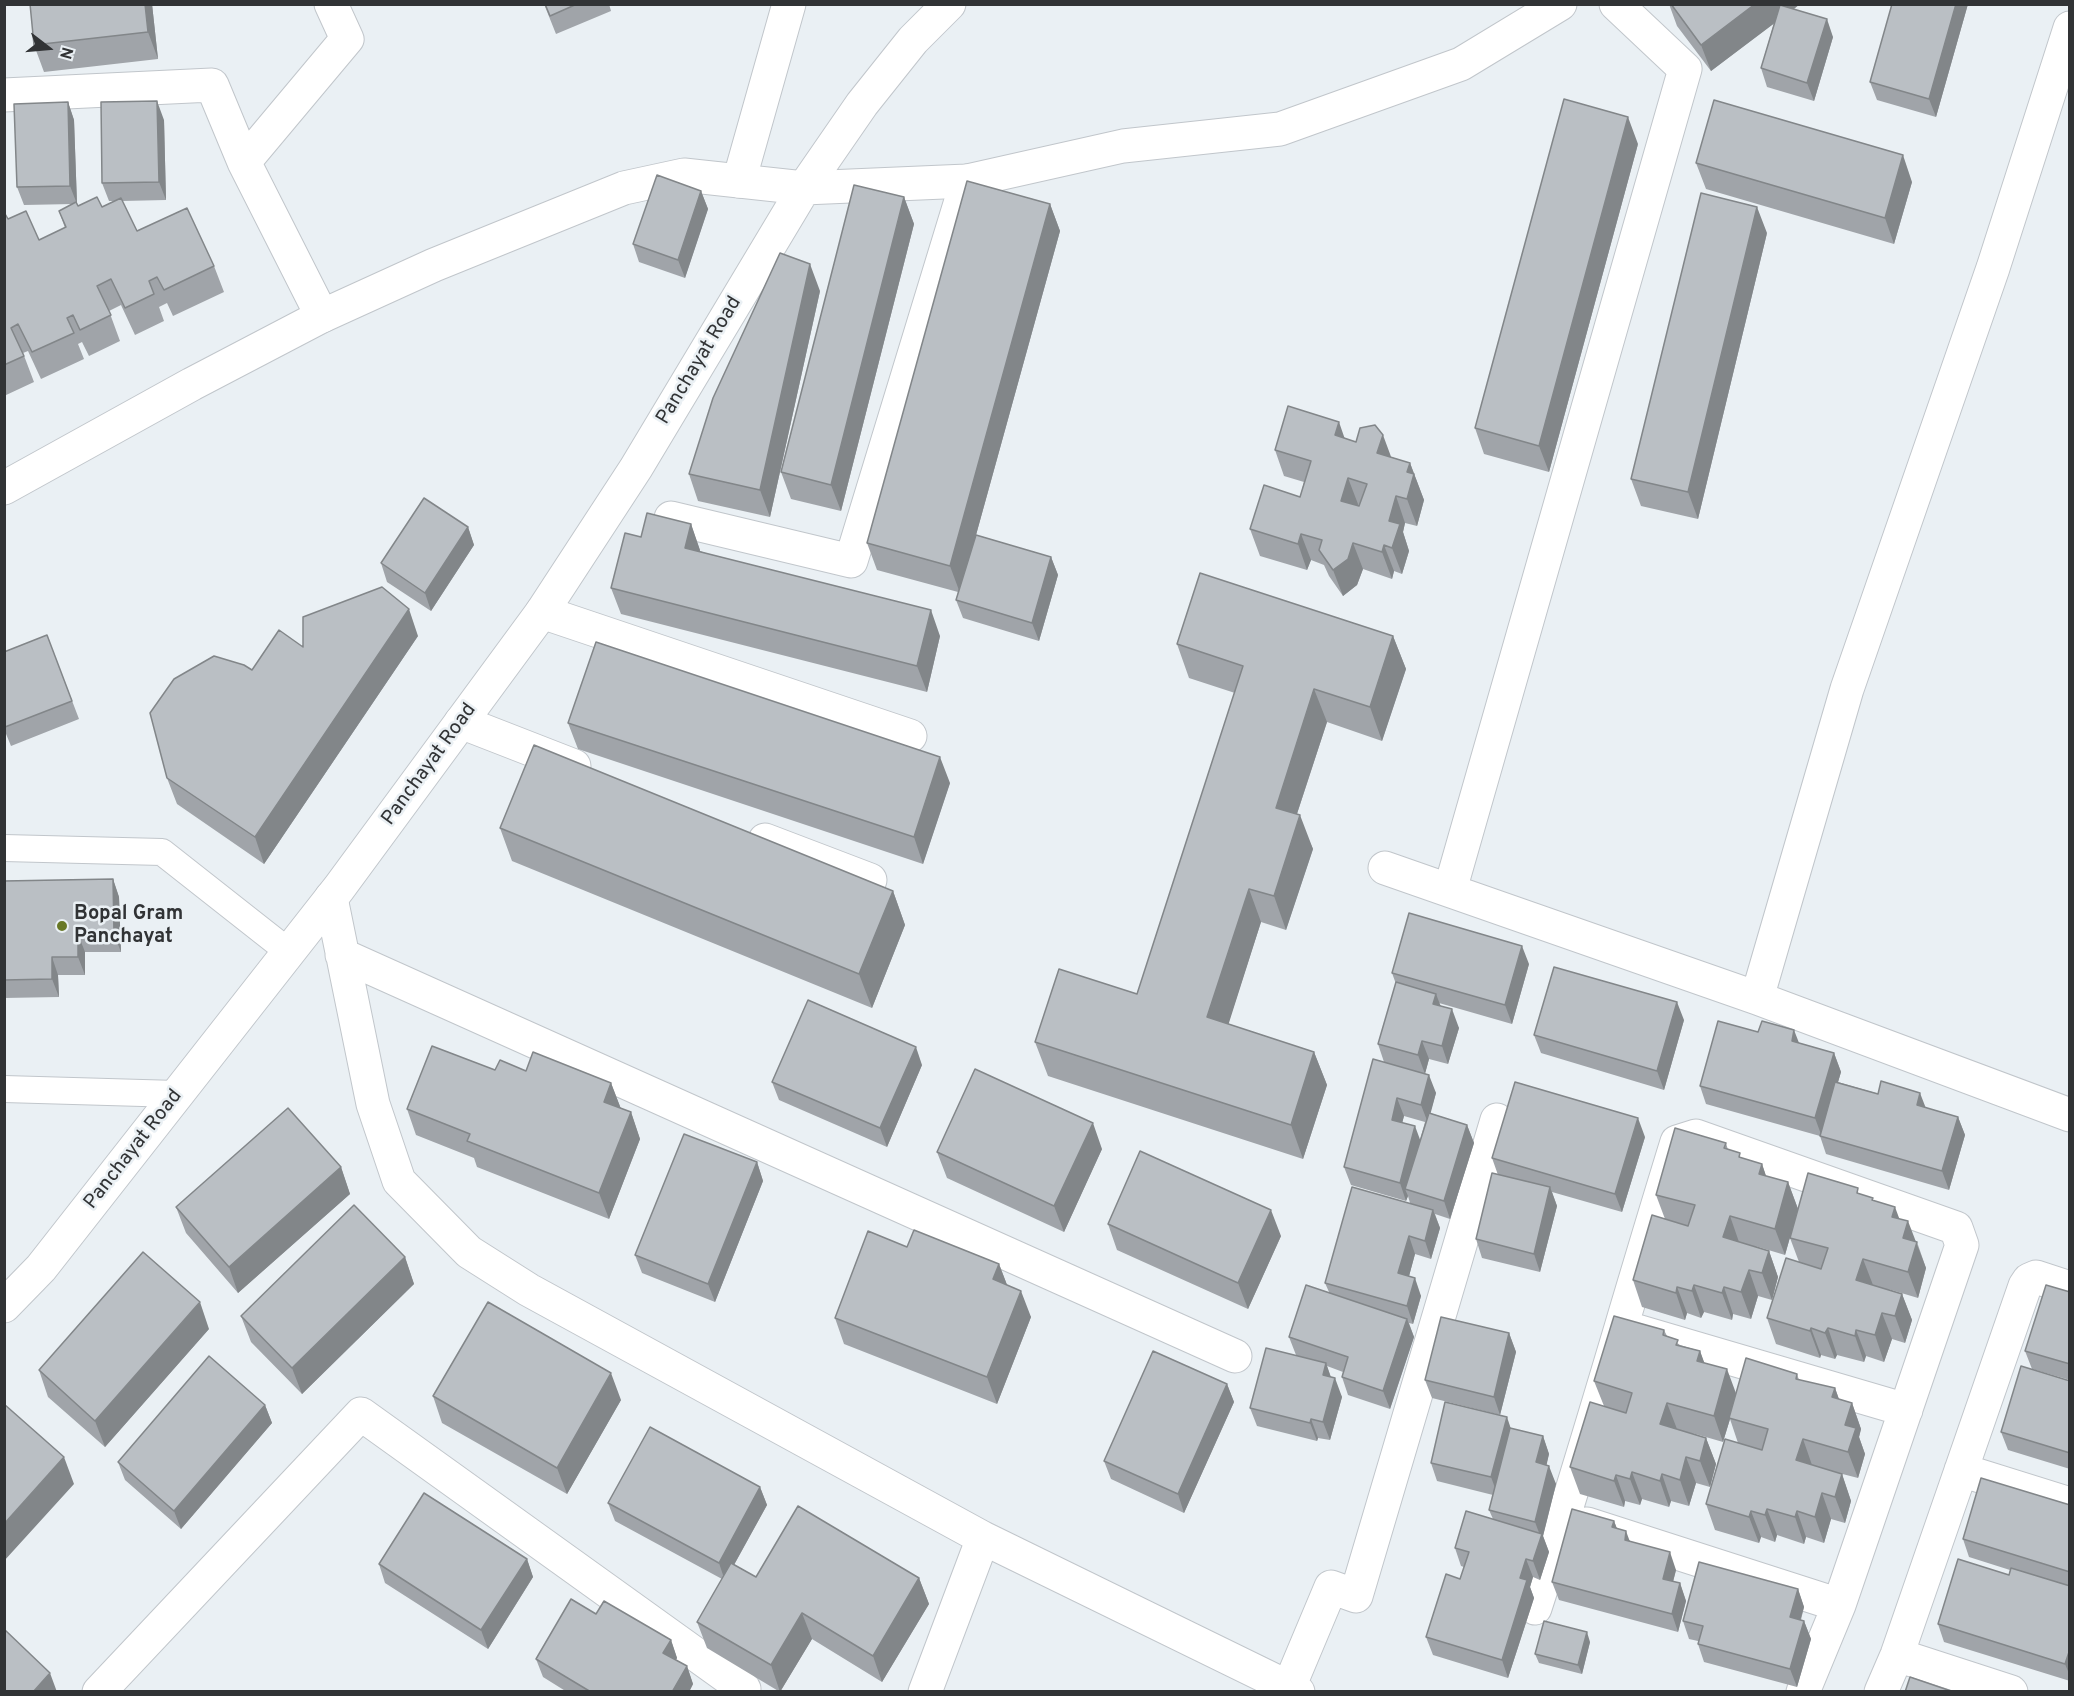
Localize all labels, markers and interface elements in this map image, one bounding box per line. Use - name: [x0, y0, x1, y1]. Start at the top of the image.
- north arrow: [18, 18, 78, 78]
- text: N: [54, 45, 77, 61]
- street label: Panchayat Road: [652, 293, 748, 429]
- street label: Panchayat Road: [378, 699, 482, 831]
- place label: Bopal Gram Panchayat: [74, 903, 183, 950]
- marker: Bopal Gram Panchayat: [55, 919, 69, 933]
- street label: Panchayat Road: [80, 1085, 188, 1215]

